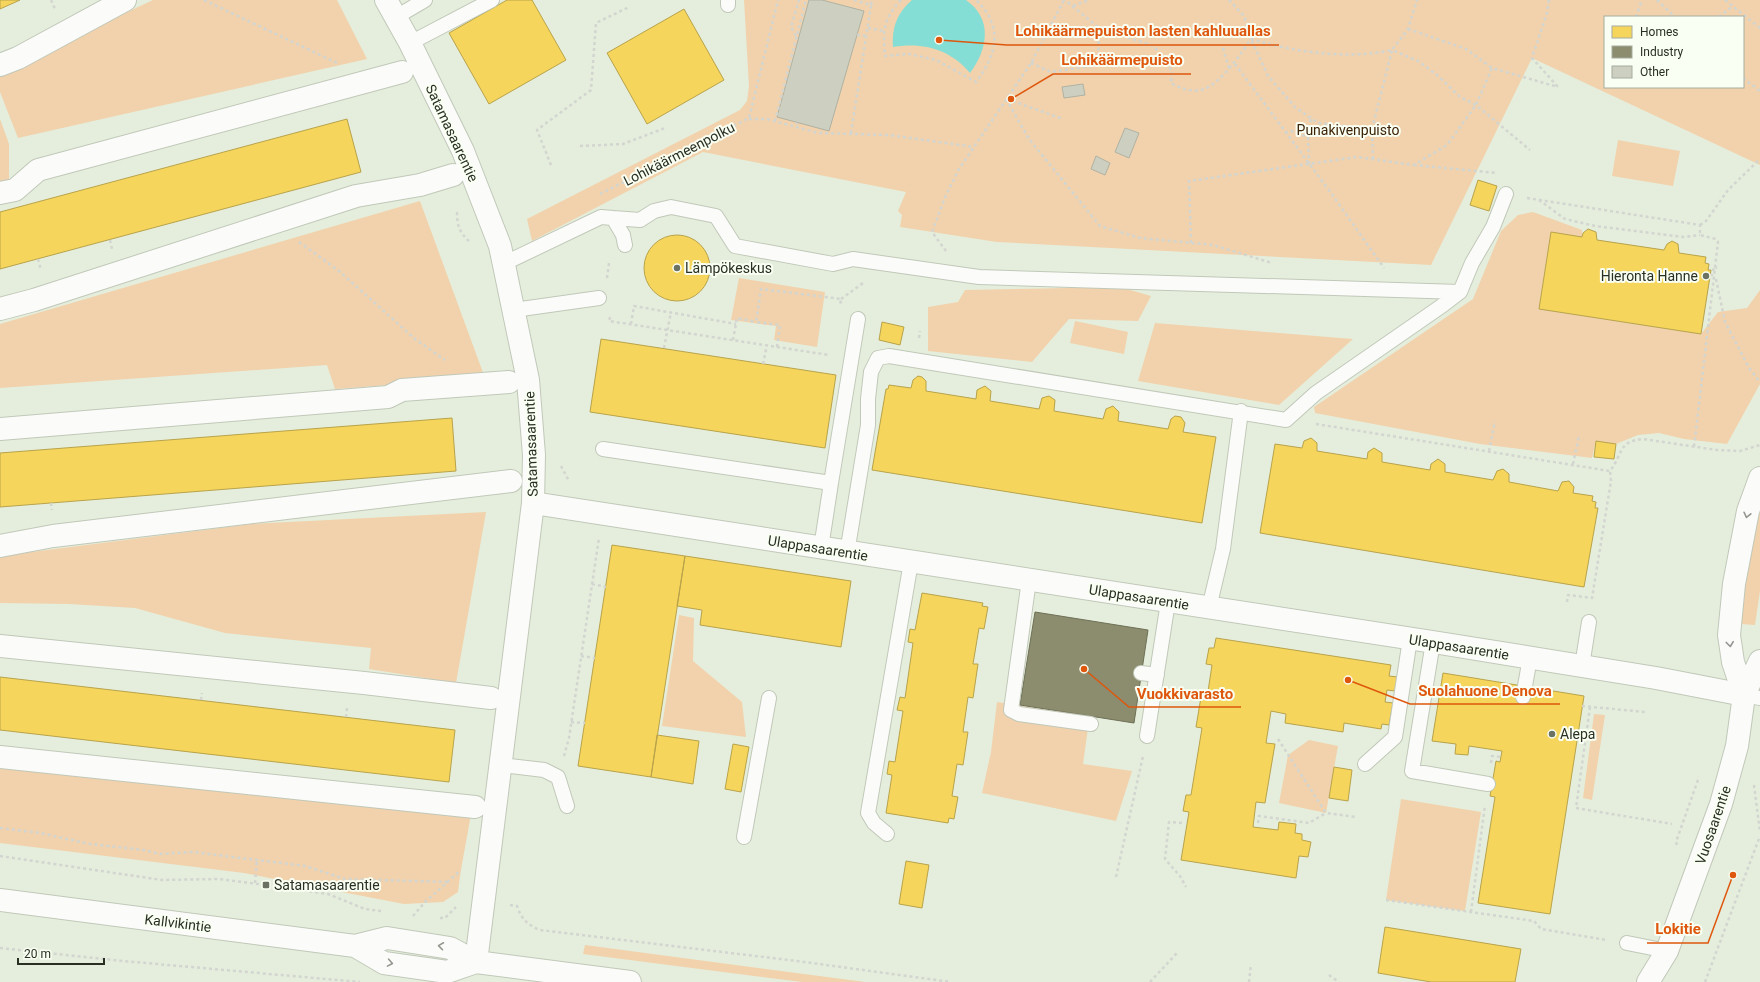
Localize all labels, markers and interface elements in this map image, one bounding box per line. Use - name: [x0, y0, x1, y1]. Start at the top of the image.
- legend: [1604, 16, 1744, 88]
- callout: Lohikäärmepuiston lasten kahluuallas: [1007, 18, 1279, 45]
- text: Lohikäärmepuiston lasten kahluuallas: [1015, 22, 1271, 40]
- text: Homes: [1640, 25, 1678, 39]
- text: Industry: [1640, 45, 1684, 59]
- callout: Lohikäärmepuisto: [1053, 47, 1191, 74]
- text: Lohikäärmepuisto: [1061, 51, 1183, 69]
- text: Other: [1640, 65, 1669, 79]
- street label: Satamasaarentie: [422, 82, 482, 184]
- street label: Lohikäärmeenpolku: [621, 119, 737, 189]
- park label: Punakivenpuisto: [1297, 122, 1399, 138]
- place label: Lämpökeskus: [685, 260, 772, 276]
- marker: Lämpökeskus: [672, 263, 682, 273]
- place label: Hieronta Hanne: [1601, 268, 1698, 284]
- marker: Hieronta Hanne: [1701, 271, 1711, 281]
- street label: Satamasaarentie: [521, 391, 541, 497]
- one-way arrow: [1744, 512, 1752, 518]
- street label: Ulappasaarentie: [767, 532, 869, 564]
- street label: Ulappasaarentie: [1088, 581, 1190, 613]
- street label: Ulappasaarentie: [1408, 631, 1510, 663]
- one-way arrow: [1726, 641, 1735, 647]
- callout: Suolahuone Denova: [1410, 677, 1560, 704]
- callout: Vuokkivarasto: [1129, 680, 1241, 707]
- text: Suolahuone Denova: [1418, 682, 1552, 700]
- text: Vuokkivarasto: [1137, 685, 1233, 703]
- place label: Alepa: [1560, 726, 1595, 742]
- marker: Alepa: [1547, 729, 1557, 739]
- street label: Vuosaarentie: [1692, 784, 1734, 866]
- place label: Satamasaarentie: [274, 877, 380, 893]
- marker: Satamasaarentie: [261, 880, 271, 890]
- street label: Kallvikintie: [144, 911, 212, 935]
- callout: Lokitie: [1647, 916, 1708, 943]
- text: Lokitie: [1655, 920, 1701, 938]
- scale bar: [18, 940, 104, 966]
- one-way arrow: [438, 942, 444, 951]
- text: 20 m: [24, 947, 51, 961]
- one-way arrow: [387, 959, 393, 967]

